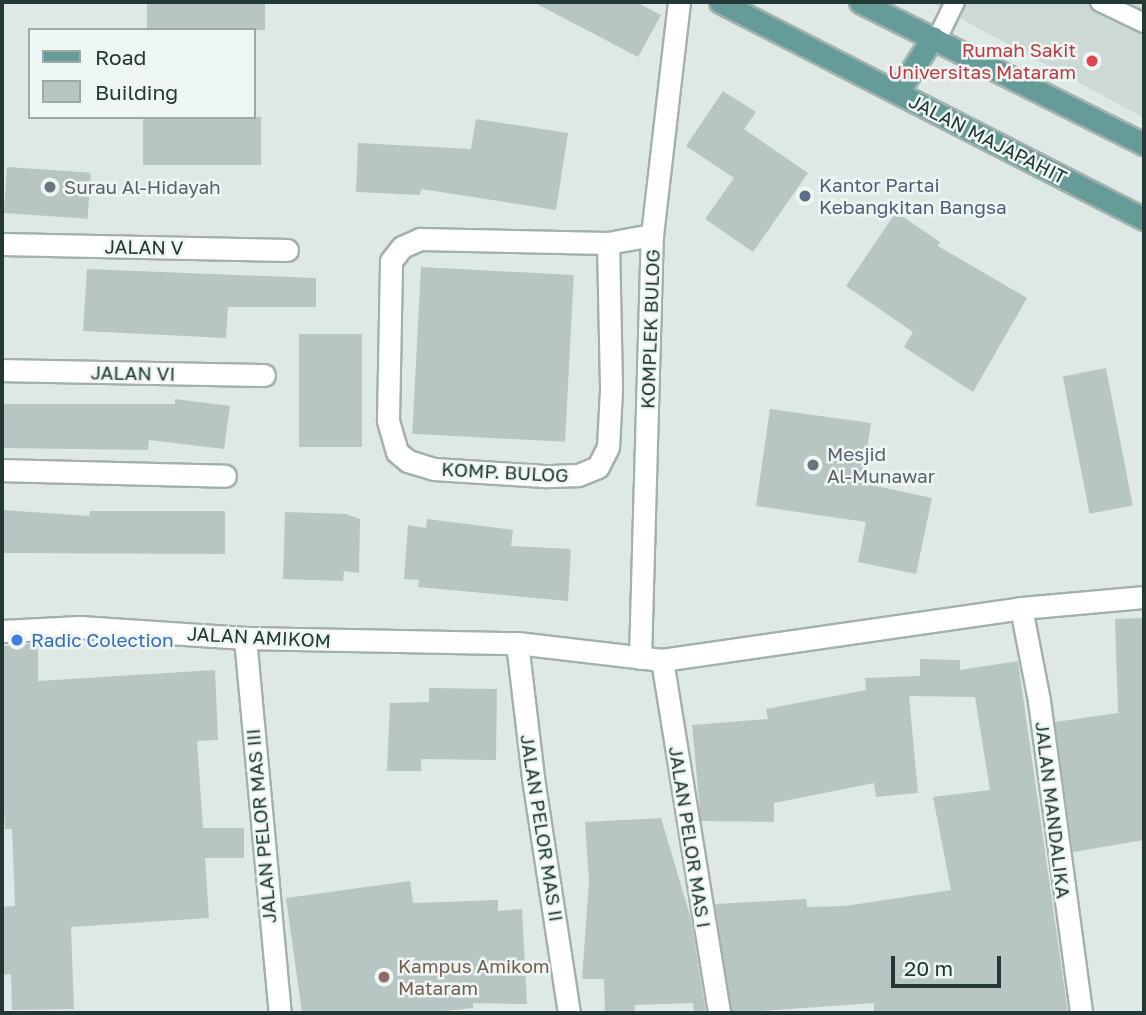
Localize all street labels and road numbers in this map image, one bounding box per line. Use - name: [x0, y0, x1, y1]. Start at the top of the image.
- street label: JALAN MAJAPAHIT: [905, 89, 1071, 189]
- street label: JALAN V: [104, 235, 184, 259]
- street label: KOMPLEK BULOG: [636, 249, 664, 409]
- street label: JALAN VI: [90, 361, 176, 385]
- street label: KOMP. BULOG: [441, 457, 569, 487]
- street label: JALAN AMIKOM: [186, 622, 332, 652]
- street label: JALAN MANDALIKA: [1031, 720, 1075, 900]
- street label: JALAN PELOR MAS III: [241, 728, 281, 924]
- street label: JALAN PELOR MAS II: [516, 733, 568, 923]
- street label: JALAN PELOR MAS I: [664, 745, 716, 929]

